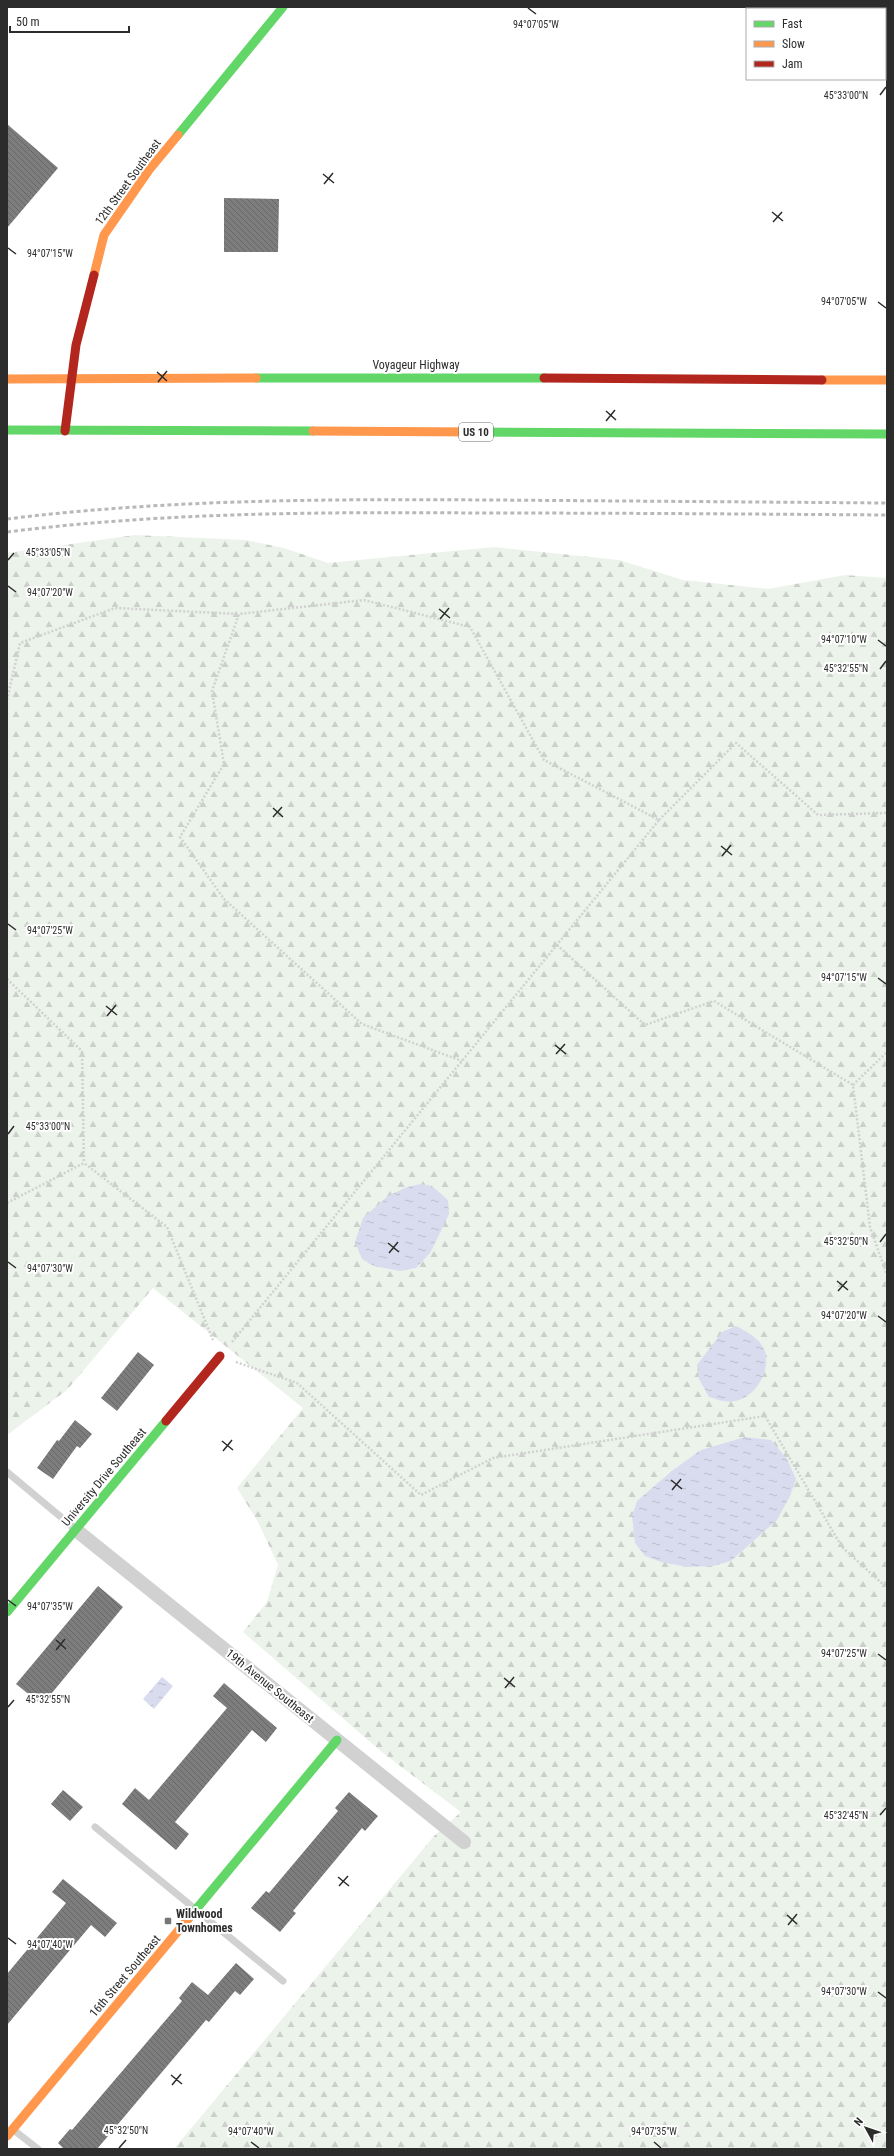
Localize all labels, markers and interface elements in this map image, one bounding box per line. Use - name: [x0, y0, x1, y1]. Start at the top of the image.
- scale bar: [10, 8, 129, 34]
- legend: [746, 8, 886, 80]
- text: 50 m: [16, 15, 40, 29]
- text: Fast: [782, 17, 803, 31]
- text: 94°07'05"W: [513, 19, 559, 30]
- text: Slow: [782, 37, 805, 51]
- text: Jam: [782, 57, 803, 71]
- text: 45°33'00"N: [824, 90, 868, 101]
- street label: 12th Street Southeast: [92, 136, 164, 228]
- text: 94°07'15"W: [27, 248, 73, 259]
- text: 94°07'05"W: [821, 296, 867, 307]
- street label: Voyageur Highway: [372, 358, 460, 372]
- road number: US 10: [459, 423, 493, 441]
- text: 45°33'05"N: [26, 547, 70, 558]
- text: 94°07'20"W: [27, 587, 73, 598]
- text: 94°07'10"W: [821, 634, 867, 645]
- text: 45°32'55"N: [824, 663, 868, 674]
- text: 94°07'25"W: [27, 925, 73, 936]
- text: 94°07'15"W: [821, 972, 867, 983]
- text: 45°33'00"N: [26, 1121, 70, 1132]
- text: 45°32'50"N: [824, 1236, 868, 1247]
- text: 94°07'30"W: [27, 1263, 73, 1274]
- text: 94°07'20"W: [821, 1310, 867, 1321]
- street label: University Drive Southeast: [59, 1425, 149, 1529]
- text: 94°07'35"W: [27, 1601, 73, 1612]
- street label: 19th Avenue Southeast: [223, 1646, 317, 1726]
- text: 94°07'25"W: [821, 1648, 867, 1659]
- text: 45°32'55"N: [26, 1694, 70, 1705]
- text: 45°32'45"N: [824, 1810, 868, 1821]
- place label: Wildwood Townhomes: [176, 1907, 233, 1935]
- marker: Wildwood Townhomes: [163, 1916, 173, 1926]
- street label: 16th Street Southeast: [87, 1932, 164, 2020]
- text: 94°07'40"W: [27, 1939, 73, 1950]
- text: 94°07'30"W: [821, 1986, 867, 1997]
- north arrow: [846, 2108, 886, 2148]
- text: N: [852, 2115, 866, 2129]
- text: 45°32'50"N: [104, 2125, 148, 2136]
- text: 94°07'40"W: [228, 2126, 274, 2137]
- text: 94°07'35"W: [631, 2126, 677, 2137]

